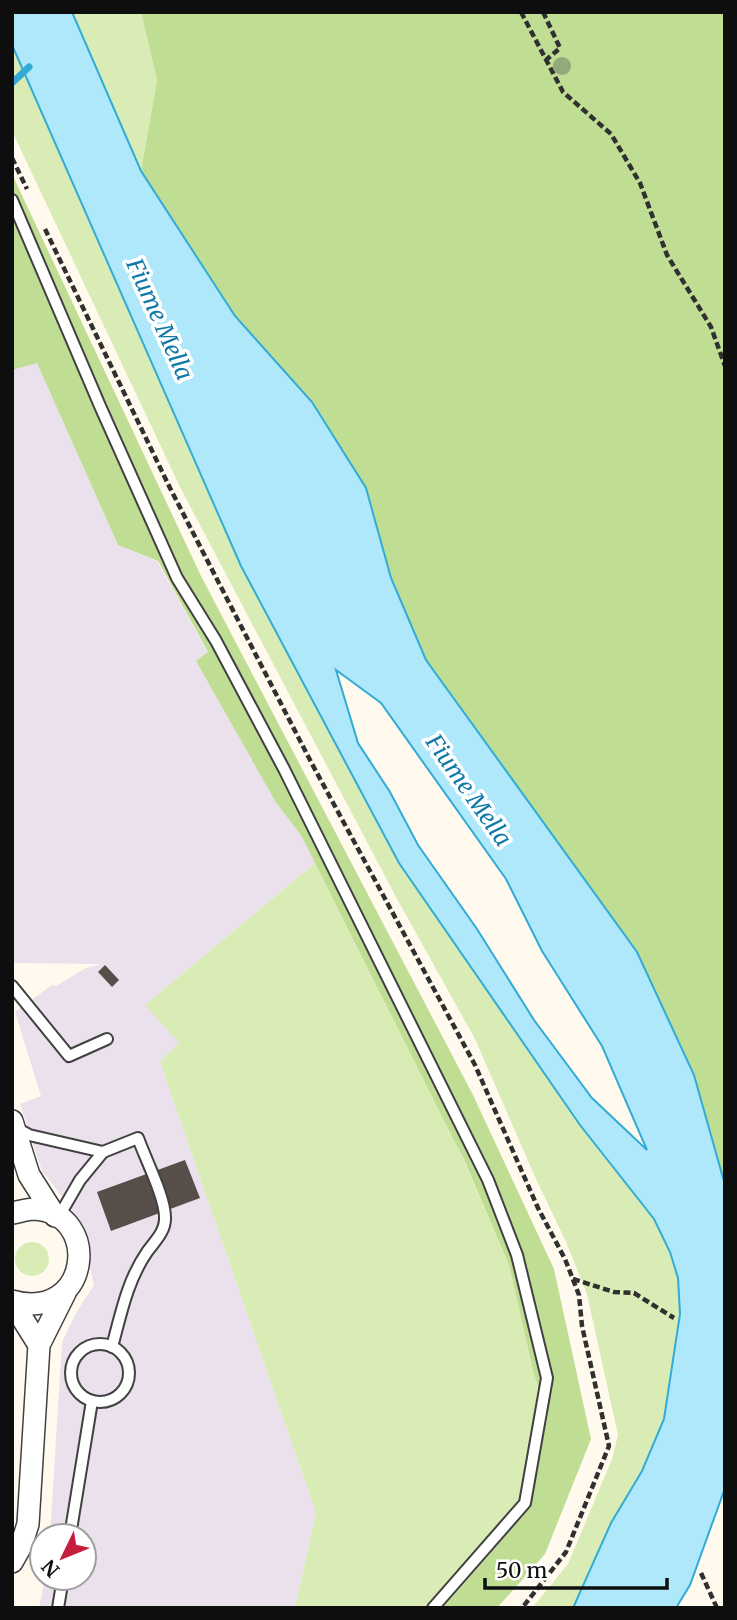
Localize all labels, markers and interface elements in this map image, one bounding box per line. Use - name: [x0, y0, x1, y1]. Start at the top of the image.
- water label: Fiume Mella: [120, 253, 200, 384]
- water label: Fiume Mella: [419, 728, 518, 851]
- north arrow: [28, 1522, 98, 1592]
- scale bar: [485, 1546, 667, 1590]
- text: N: [37, 1555, 64, 1582]
- text: 50 m: [496, 1557, 547, 1584]

